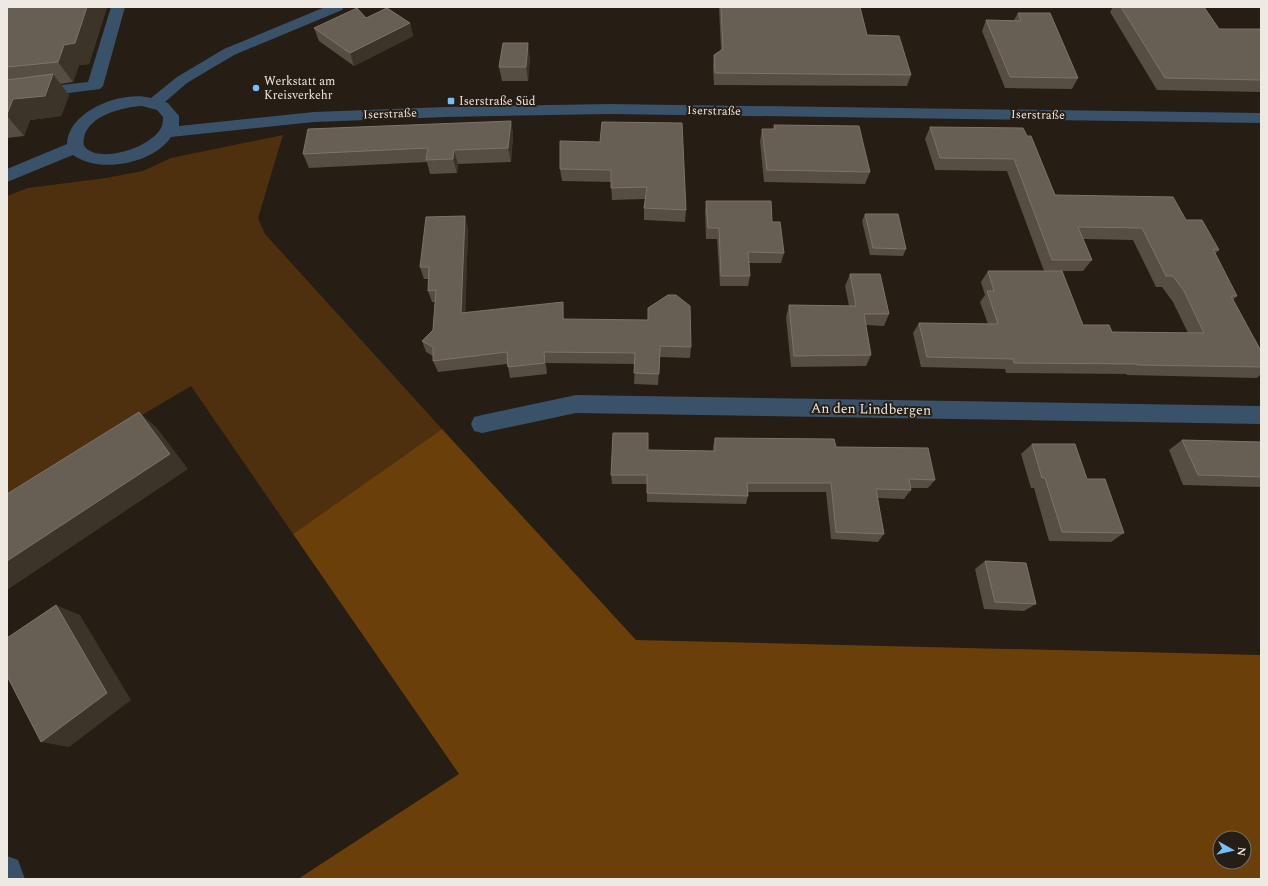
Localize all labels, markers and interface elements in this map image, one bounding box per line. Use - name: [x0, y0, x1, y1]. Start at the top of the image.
- place label: Werkstatt am Kreisverkehr: [264, 72, 335, 105]
- marker: Werkstatt am Kreisverkehr: [251, 83, 261, 93]
- place label: Iserstraße Süd: [459, 92, 536, 111]
- marker: Iserstraße Süd: [446, 96, 456, 106]
- street label: Iserstraße: [687, 101, 741, 121]
- street label: Iserstraße: [363, 104, 417, 124]
- street label: Iserstraße: [1011, 105, 1065, 125]
- street label: An den Lindbergen: [811, 397, 931, 421]
- north arrow: [1212, 830, 1252, 870]
- text: N: [1232, 846, 1250, 857]

